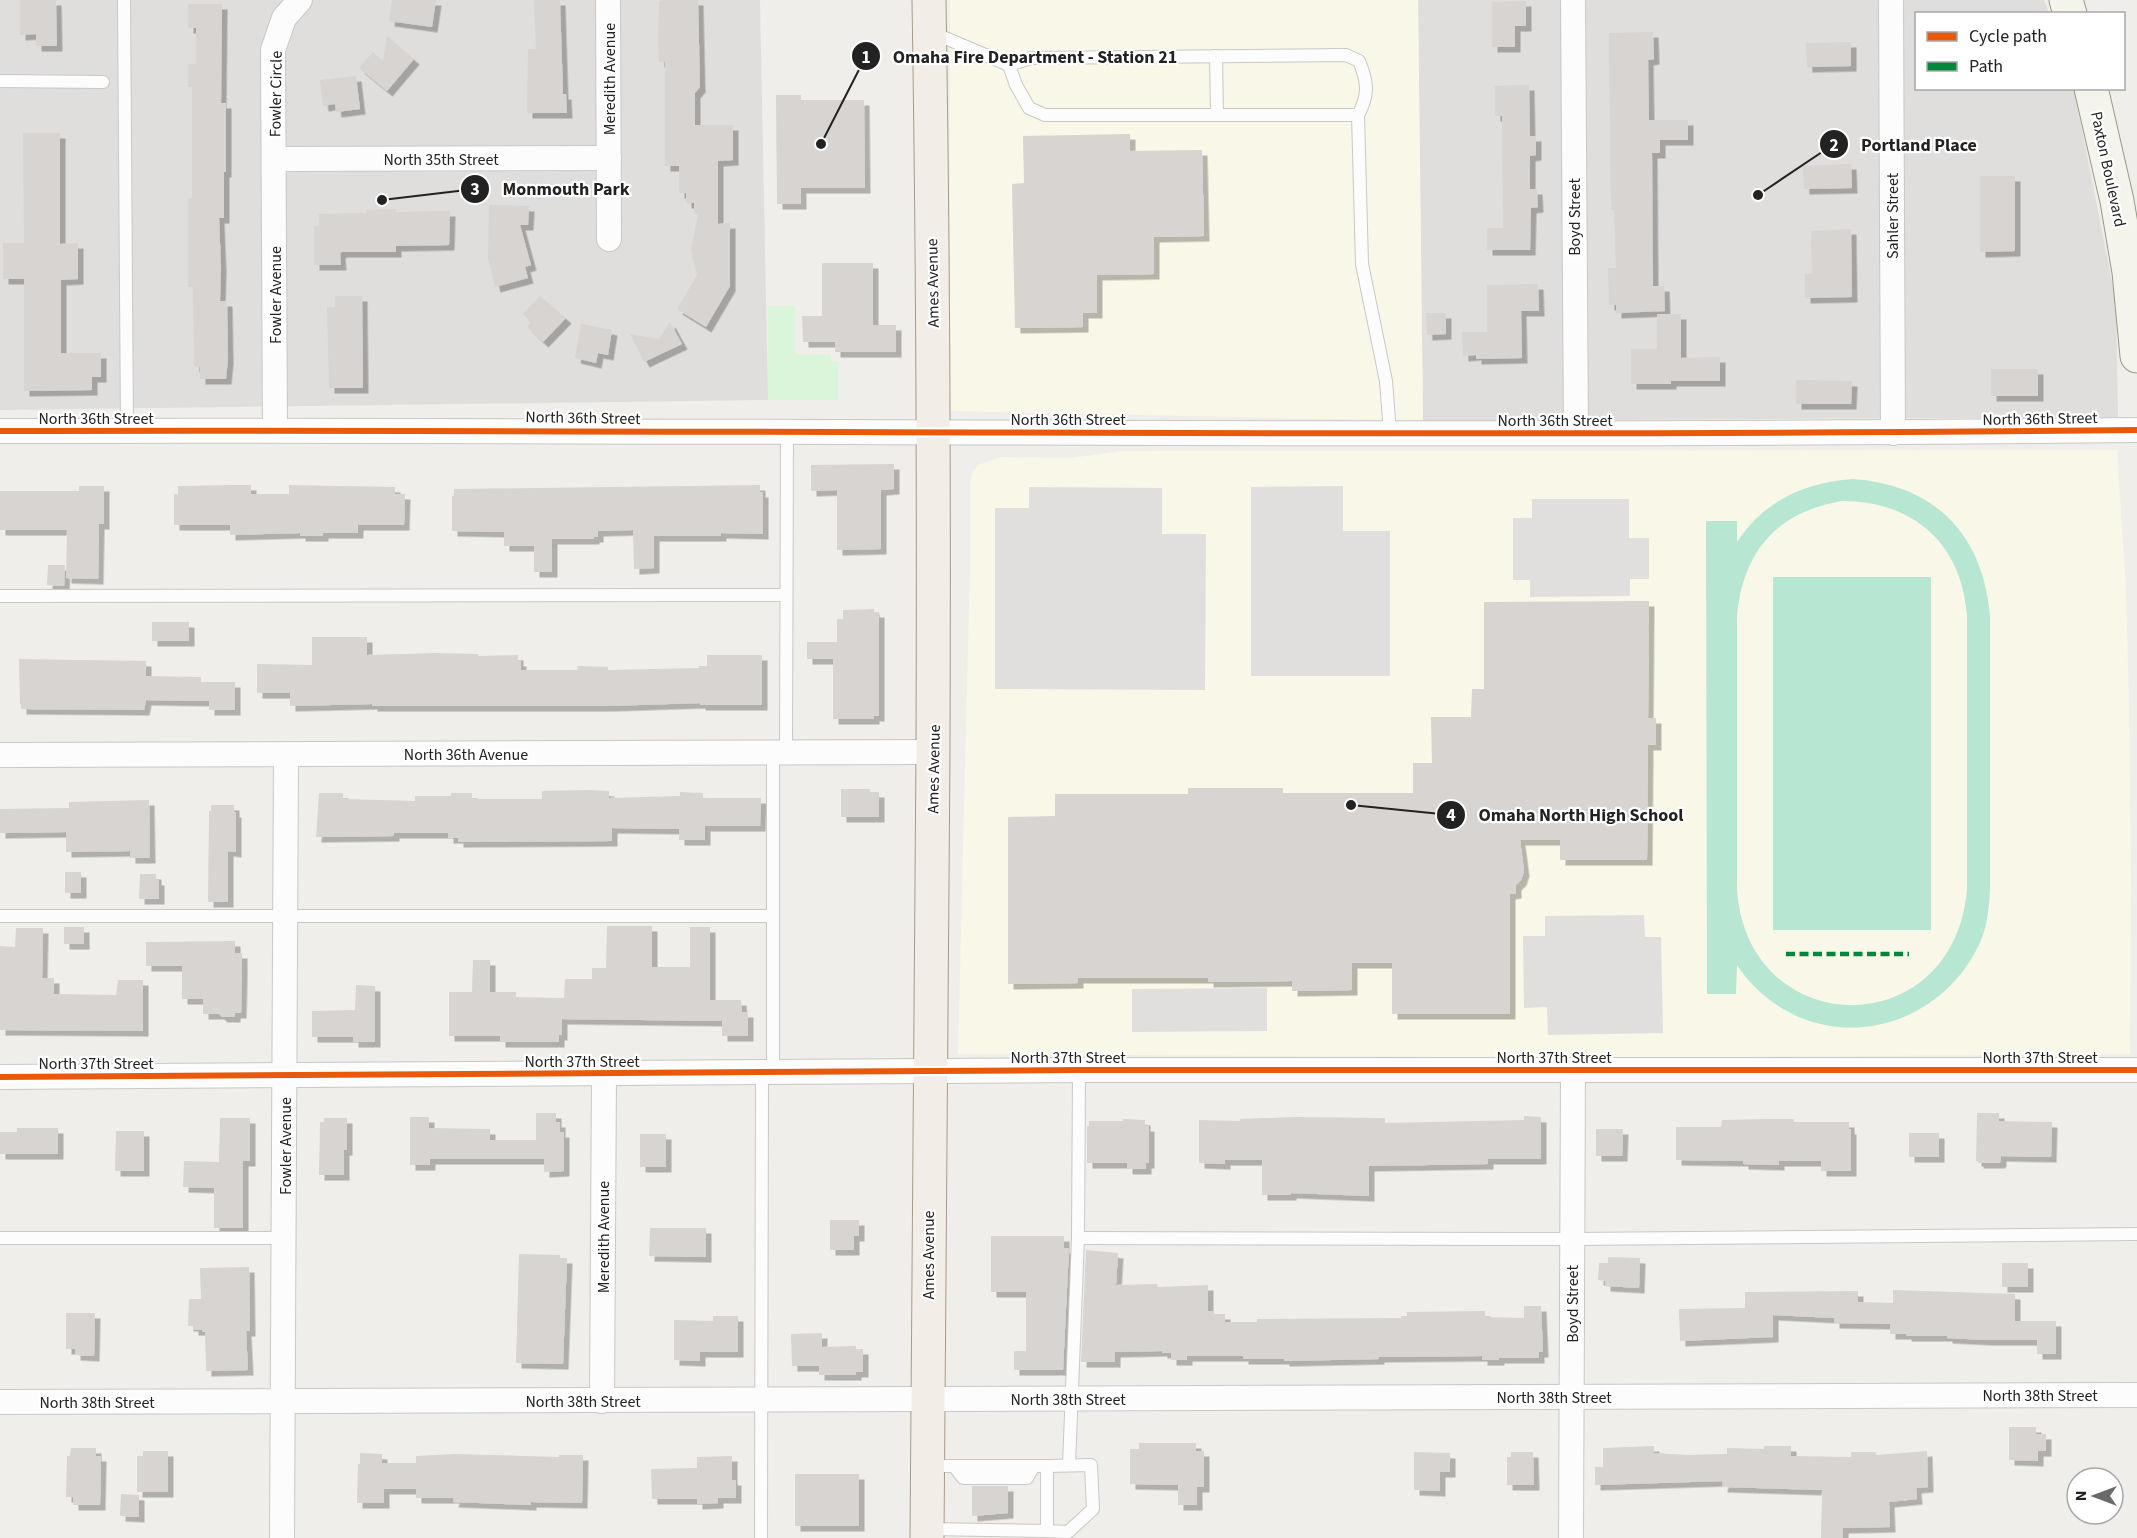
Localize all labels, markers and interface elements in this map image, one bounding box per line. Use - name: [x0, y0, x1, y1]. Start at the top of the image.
- legend: [1915, 12, 2125, 90]
- street label: Meredith Avenue: [599, 23, 621, 135]
- text: Cycle path: [1969, 24, 2047, 49]
- callout: Omaha Fire Department - Station 21: [851, 38, 1190, 74]
- text: 1: [861, 45, 871, 70]
- text: Omaha Fire Department - Station 21: [893, 45, 1177, 70]
- street label: Fowler Circle: [264, 51, 288, 137]
- text: Path: [1969, 54, 2003, 79]
- street label: Paxton Boulevard: [2085, 110, 2131, 229]
- callout: Portland Place: [1819, 126, 1989, 162]
- text: 2: [1829, 133, 1839, 158]
- text: Portland Place: [1861, 133, 1977, 158]
- street label: North 35th Street: [383, 149, 499, 171]
- callout: Monmouth Park: [460, 171, 641, 207]
- street label: Sahler Street: [1882, 172, 1904, 259]
- text: 3: [470, 177, 480, 202]
- text: Monmouth Park: [502, 177, 630, 202]
- street label: Boyd Street: [1564, 178, 1586, 256]
- street label: Ames Avenue: [921, 238, 945, 328]
- street label: Fowler Avenue: [265, 246, 287, 344]
- street label: North 36th Street: [525, 406, 641, 430]
- street label: North 36th Street: [1982, 407, 2098, 431]
- street label: North 36th Street: [38, 408, 154, 430]
- street label: North 36th Street: [1010, 409, 1126, 431]
- street label: North 36th Street: [1497, 410, 1613, 432]
- street label: Ames Avenue: [922, 724, 946, 814]
- street label: North 36th Avenue: [404, 744, 528, 766]
- callout: Omaha North High School: [1436, 797, 1695, 833]
- text: 4: [1446, 803, 1456, 828]
- text: Omaha North High School: [1479, 803, 1683, 828]
- street label: North 37th Street: [1010, 1047, 1126, 1069]
- street label: North 37th Street: [1496, 1047, 1612, 1069]
- street label: North 37th Street: [1982, 1047, 2098, 1069]
- street label: North 37th Street: [524, 1051, 640, 1073]
- street label: North 37th Street: [38, 1053, 154, 1075]
- street label: Fowler Avenue: [275, 1097, 297, 1195]
- street label: Meredith Avenue: [593, 1181, 615, 1293]
- street label: Ames Avenue: [918, 1210, 940, 1300]
- street label: Boyd Street: [1562, 1265, 1584, 1343]
- street label: North 38th Street: [1982, 1385, 2098, 1407]
- street label: North 38th Street: [1496, 1387, 1612, 1409]
- street label: North 38th Street: [1010, 1389, 1126, 1411]
- street label: North 38th Street: [525, 1391, 641, 1413]
- street label: North 38th Street: [39, 1392, 155, 1414]
- north arrow: [2065, 1466, 2125, 1526]
- text: N: [2070, 1491, 2092, 1501]

